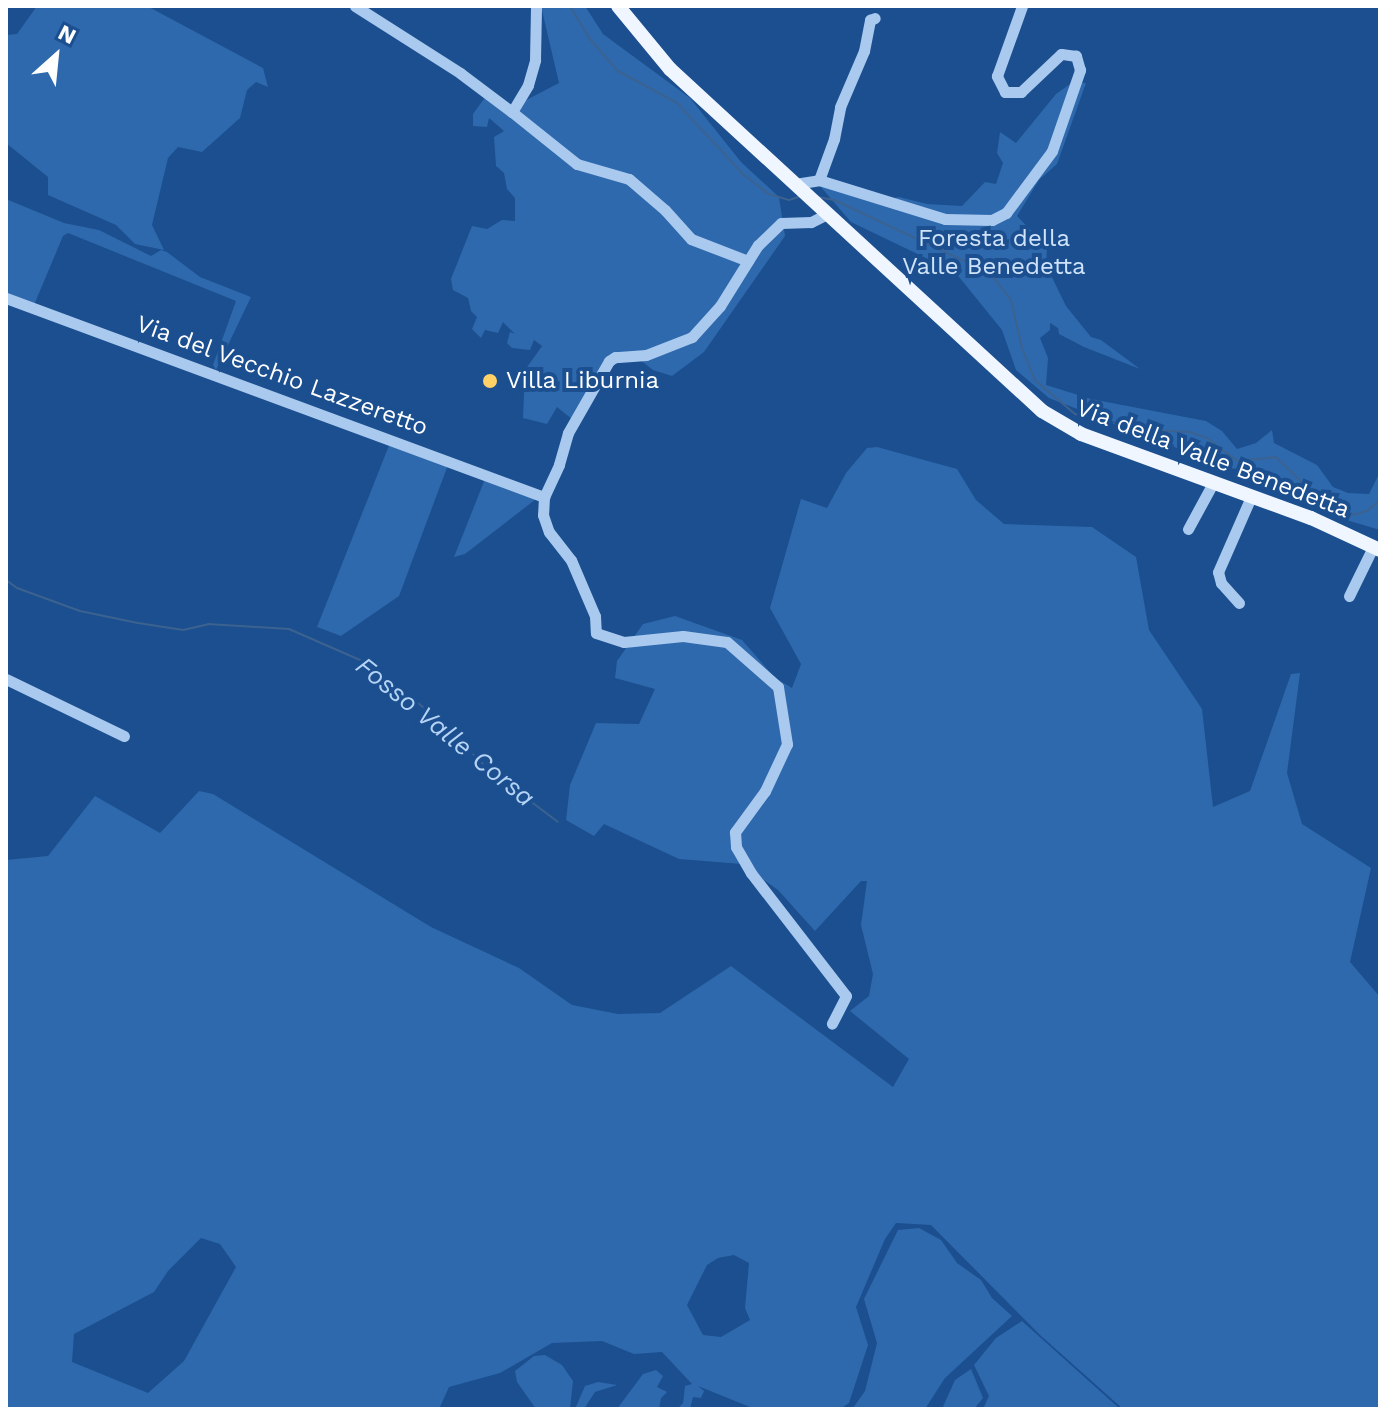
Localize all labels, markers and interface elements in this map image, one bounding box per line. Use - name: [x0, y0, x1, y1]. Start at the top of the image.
- north arrow: [16, 16, 96, 96]
- text: N: [54, 19, 80, 49]
- park label: Foresta della Valle Benedetta: [902, 225, 1086, 281]
- street label: Via del Vecchio Lazzeretto: [131, 309, 433, 443]
- place label: Villa Liburnia: [506, 367, 660, 395]
- marker: Villa Liburnia: [481, 372, 499, 390]
- street label: Via della Valle Benedetta: [1071, 393, 1355, 525]
- water label: Fosso Valle Corsa: [349, 650, 541, 814]

